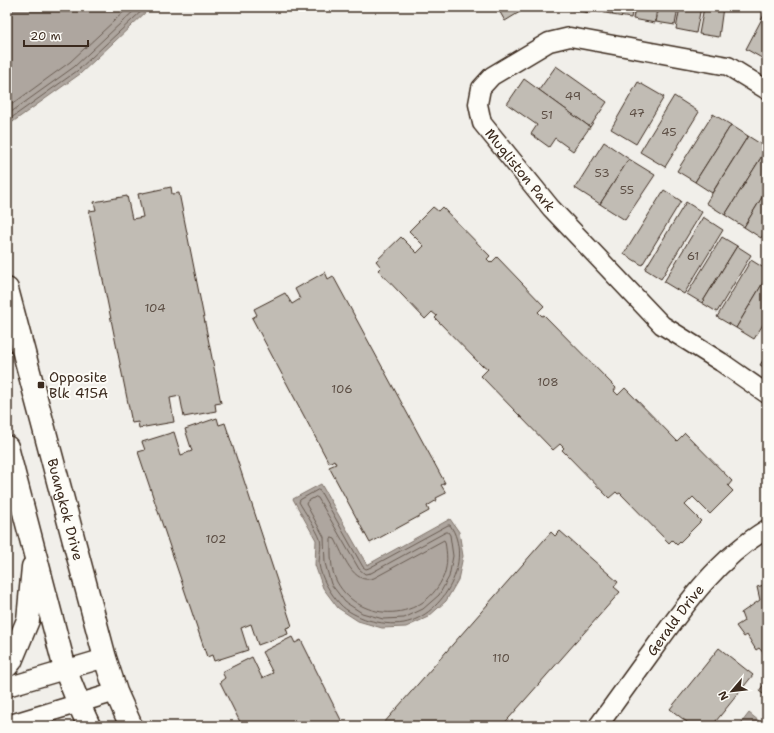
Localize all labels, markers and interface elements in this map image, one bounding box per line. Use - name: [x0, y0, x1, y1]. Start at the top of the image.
- scale bar: [24, 22, 88, 48]
- text: 20 m: [30, 28, 61, 44]
- house number: 49: [565, 88, 581, 104]
- house number: 47: [629, 105, 645, 121]
- house number: 51: [541, 107, 553, 123]
- house number: 45: [661, 124, 677, 140]
- street label: Mugliston Park: [481, 125, 559, 215]
- house number: 53: [594, 165, 610, 181]
- house number: 55: [620, 182, 634, 198]
- house number: 61: [687, 248, 699, 264]
- house number: 104: [144, 300, 166, 316]
- place label: Opposite Blk 415A: [49, 368, 108, 402]
- house number: 108: [537, 374, 559, 390]
- marker: Opposite Blk 415A: [36, 380, 46, 390]
- house number: 106: [331, 381, 353, 397]
- street label: Buangkok Drive: [43, 456, 88, 562]
- house number: 102: [206, 531, 226, 547]
- street label: Gerald Drive: [643, 581, 708, 659]
- house number: 110: [492, 650, 510, 666]
- north arrow: [712, 671, 752, 711]
- text: N: [715, 688, 732, 703]

